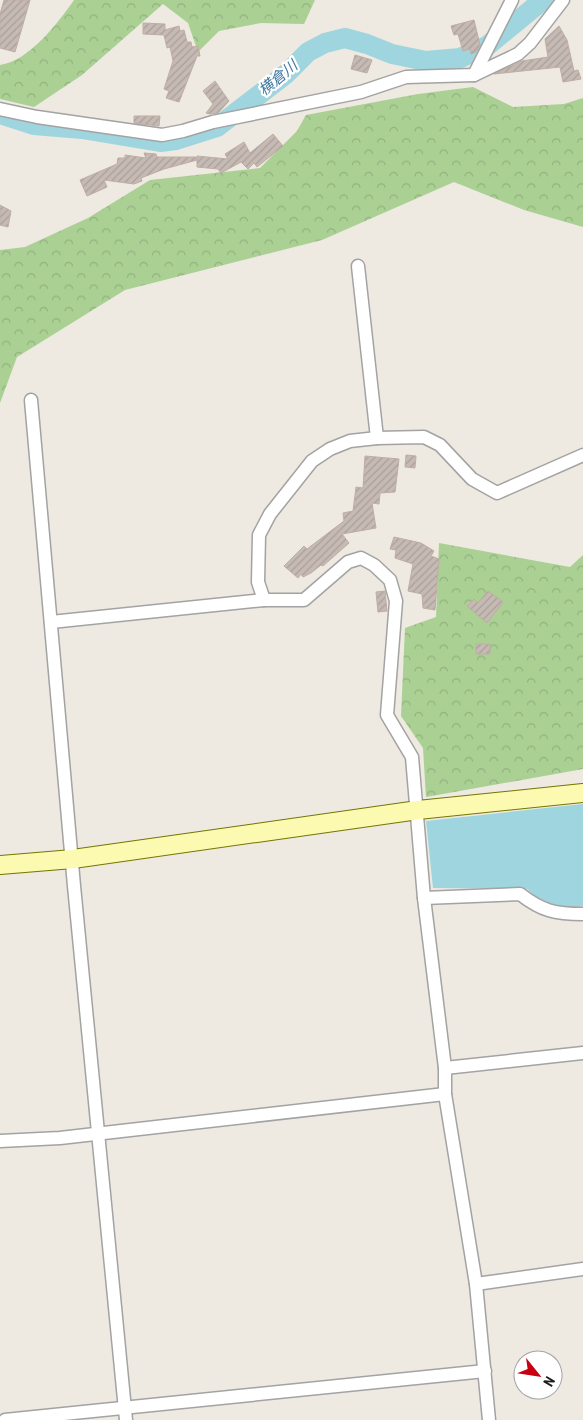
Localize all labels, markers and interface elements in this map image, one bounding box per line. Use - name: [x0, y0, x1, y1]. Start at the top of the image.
- water label: 横倉川: [255, 55, 303, 99]
- north arrow: [513, 1350, 563, 1400]
- text: N: [540, 1374, 558, 1389]

